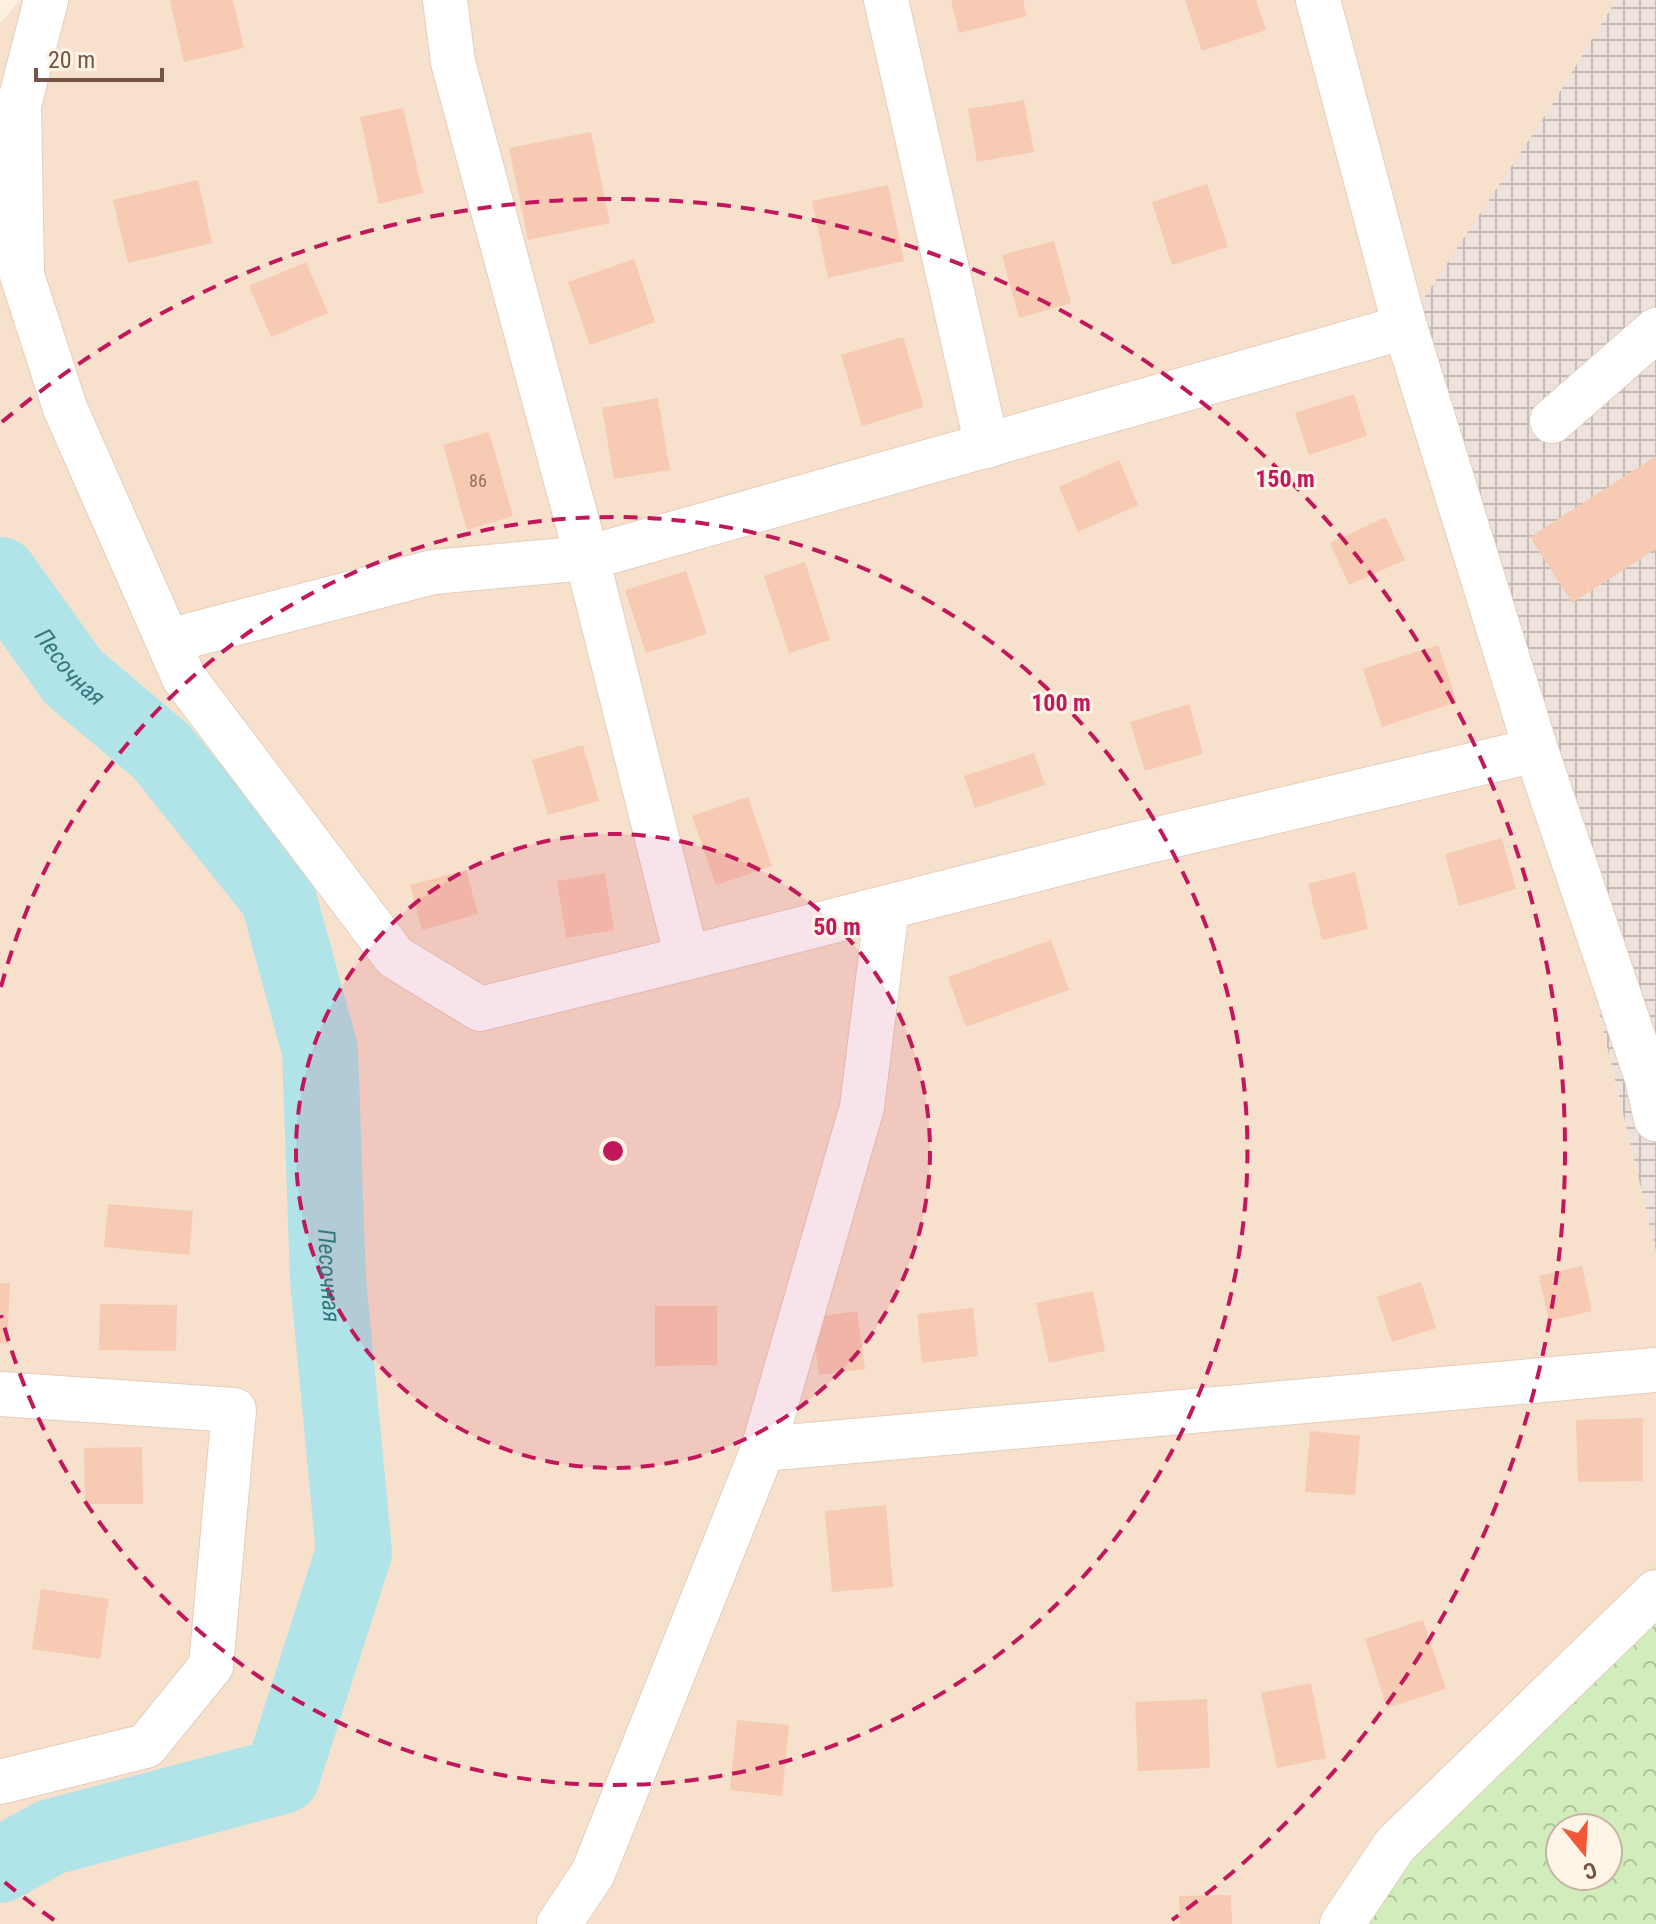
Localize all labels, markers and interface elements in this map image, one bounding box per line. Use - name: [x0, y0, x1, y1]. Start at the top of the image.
- scale bar: [36, 32, 162, 82]
- text: 20 m: [48, 46, 95, 74]
- text: 150 m: [1255, 465, 1315, 493]
- house number: 86: [469, 470, 487, 491]
- water label: Песочная: [29, 623, 110, 712]
- text: 100 m: [1031, 689, 1091, 717]
- text: 50 m: [813, 913, 861, 941]
- centre of rings: [599, 1137, 627, 1165]
- water label: Песочная: [312, 1229, 346, 1323]
- north arrow: [1544, 1812, 1624, 1892]
- text: С: [1580, 1857, 1600, 1884]

